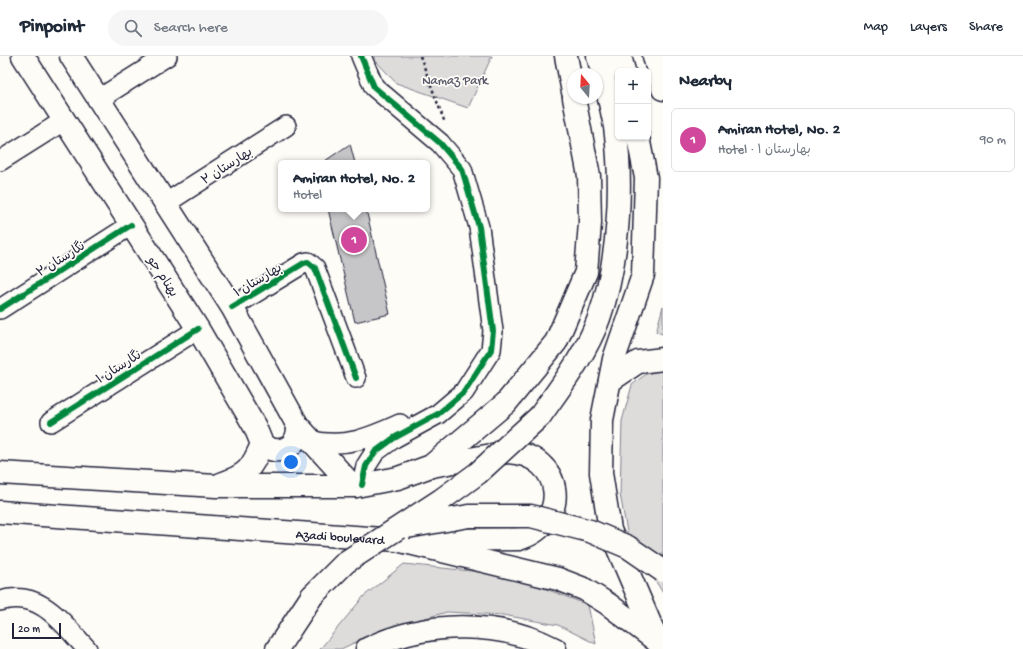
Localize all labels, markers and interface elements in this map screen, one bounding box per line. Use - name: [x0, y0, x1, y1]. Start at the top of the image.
- search box: [108, 10, 388, 46]
- text: Pinpoint: [20, 16, 84, 39]
- icon: search: [122, 17, 144, 39]
- text: Search here: [154, 19, 228, 37]
- text: Map: [864, 19, 888, 36]
- text: Layers: [910, 19, 947, 36]
- text: Share: [969, 19, 1003, 36]
- north arrow: [567, 68, 603, 104]
- map controls: [615, 68, 651, 140]
- button: +: [615, 68, 651, 104]
- text: Nearby: [679, 72, 732, 92]
- park label: Namaz Park: [422, 74, 489, 89]
- button: −: [615, 104, 651, 140]
- text: Amiran Hotel, No. 2: [718, 121, 840, 139]
- text: 1: [690, 133, 696, 148]
- text: 90 m: [980, 133, 1006, 148]
- text: Hotel · بهارستان ۱: [718, 143, 811, 158]
- street label: بهارستان ۲: [199, 145, 256, 189]
- popup: [278, 160, 430, 212]
- text: Amiran Hotel, No. 2: [293, 170, 415, 188]
- text: Hotel: [293, 188, 322, 203]
- pin: 1: [341, 225, 367, 255]
- street label: نگارستان ۲: [33, 238, 88, 281]
- street label: بهنام جو: [142, 253, 181, 301]
- street label: بهارستان ۱: [232, 261, 285, 301]
- street label: نگارستان ۱: [93, 347, 145, 388]
- your location: [281, 452, 301, 472]
- street label: Azadi boulevard: [295, 528, 386, 549]
- scale bar: [12, 621, 61, 640]
- text: 20 m: [18, 624, 40, 636]

